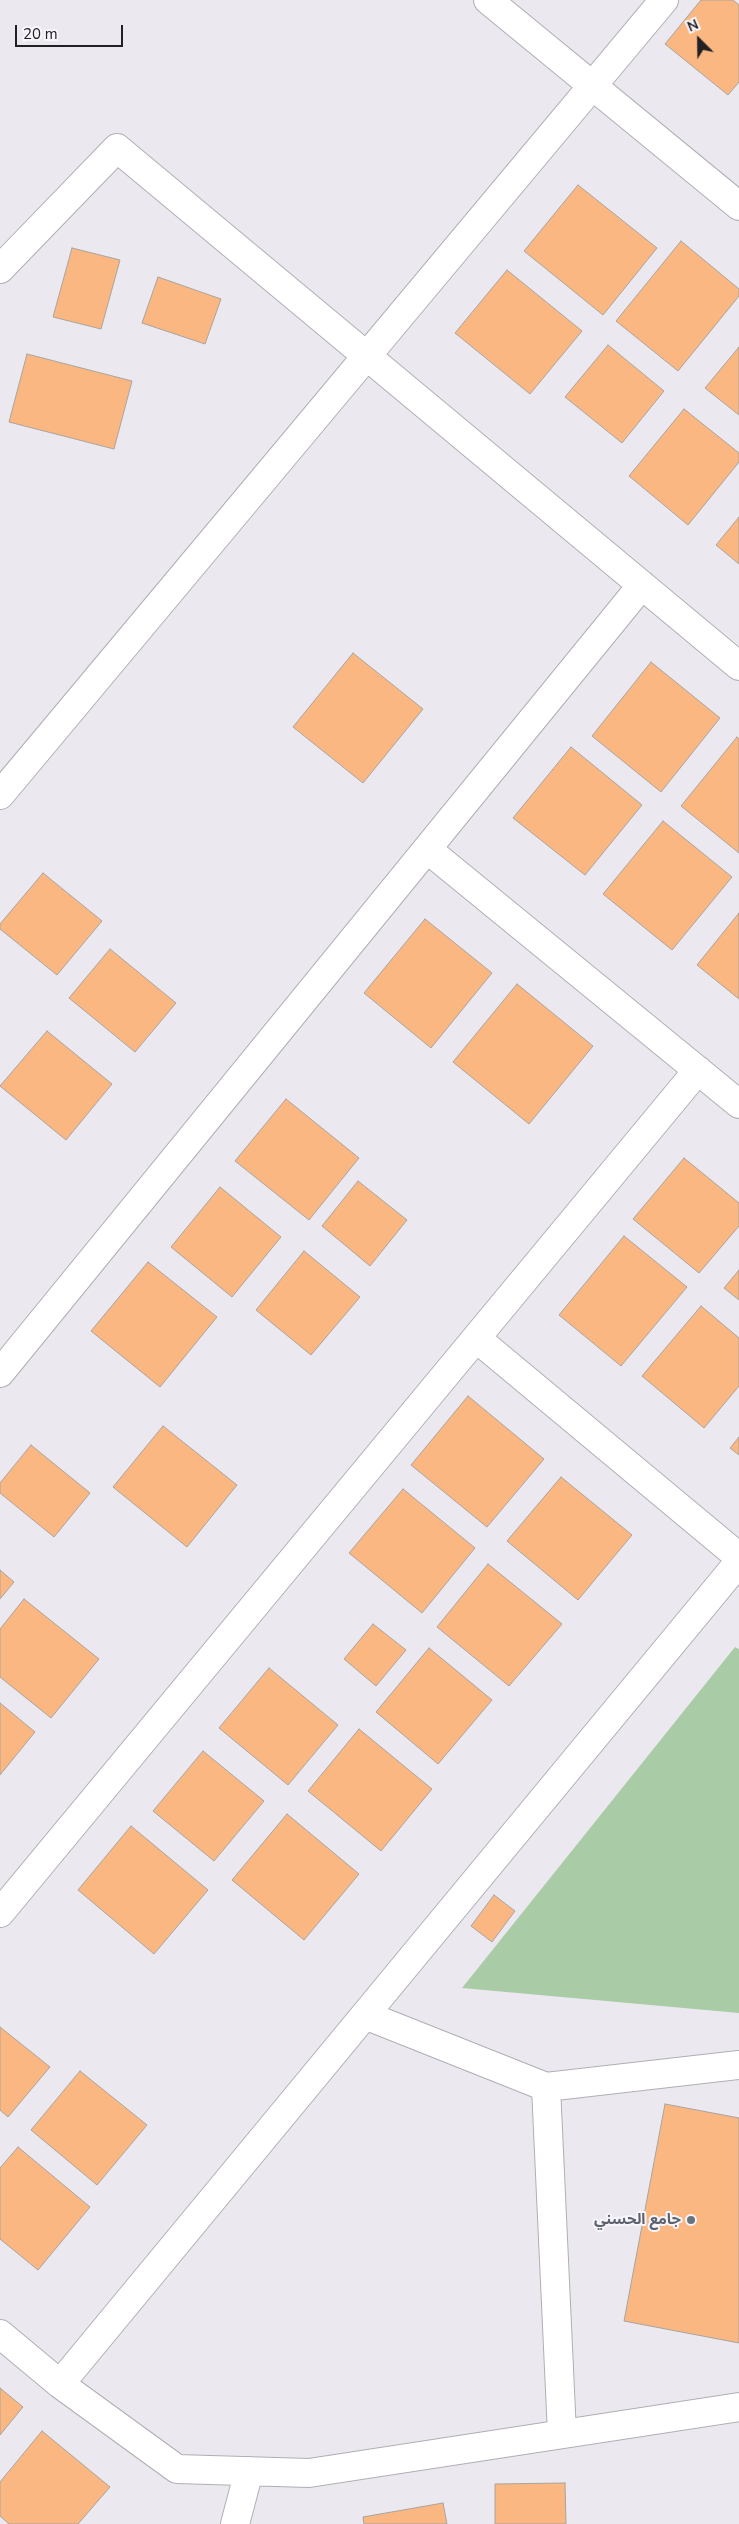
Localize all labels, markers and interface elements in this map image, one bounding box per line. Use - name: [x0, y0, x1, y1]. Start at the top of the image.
- scale bar: [18, 15, 125, 47]
- north arrow: [674, 15, 724, 65]
- text: N: [684, 15, 701, 37]
- text: 20 m: [23, 24, 58, 44]
- place label: جامع الحسني: [594, 2211, 681, 2229]
- marker: جامع الحسني: [685, 2214, 697, 2226]

